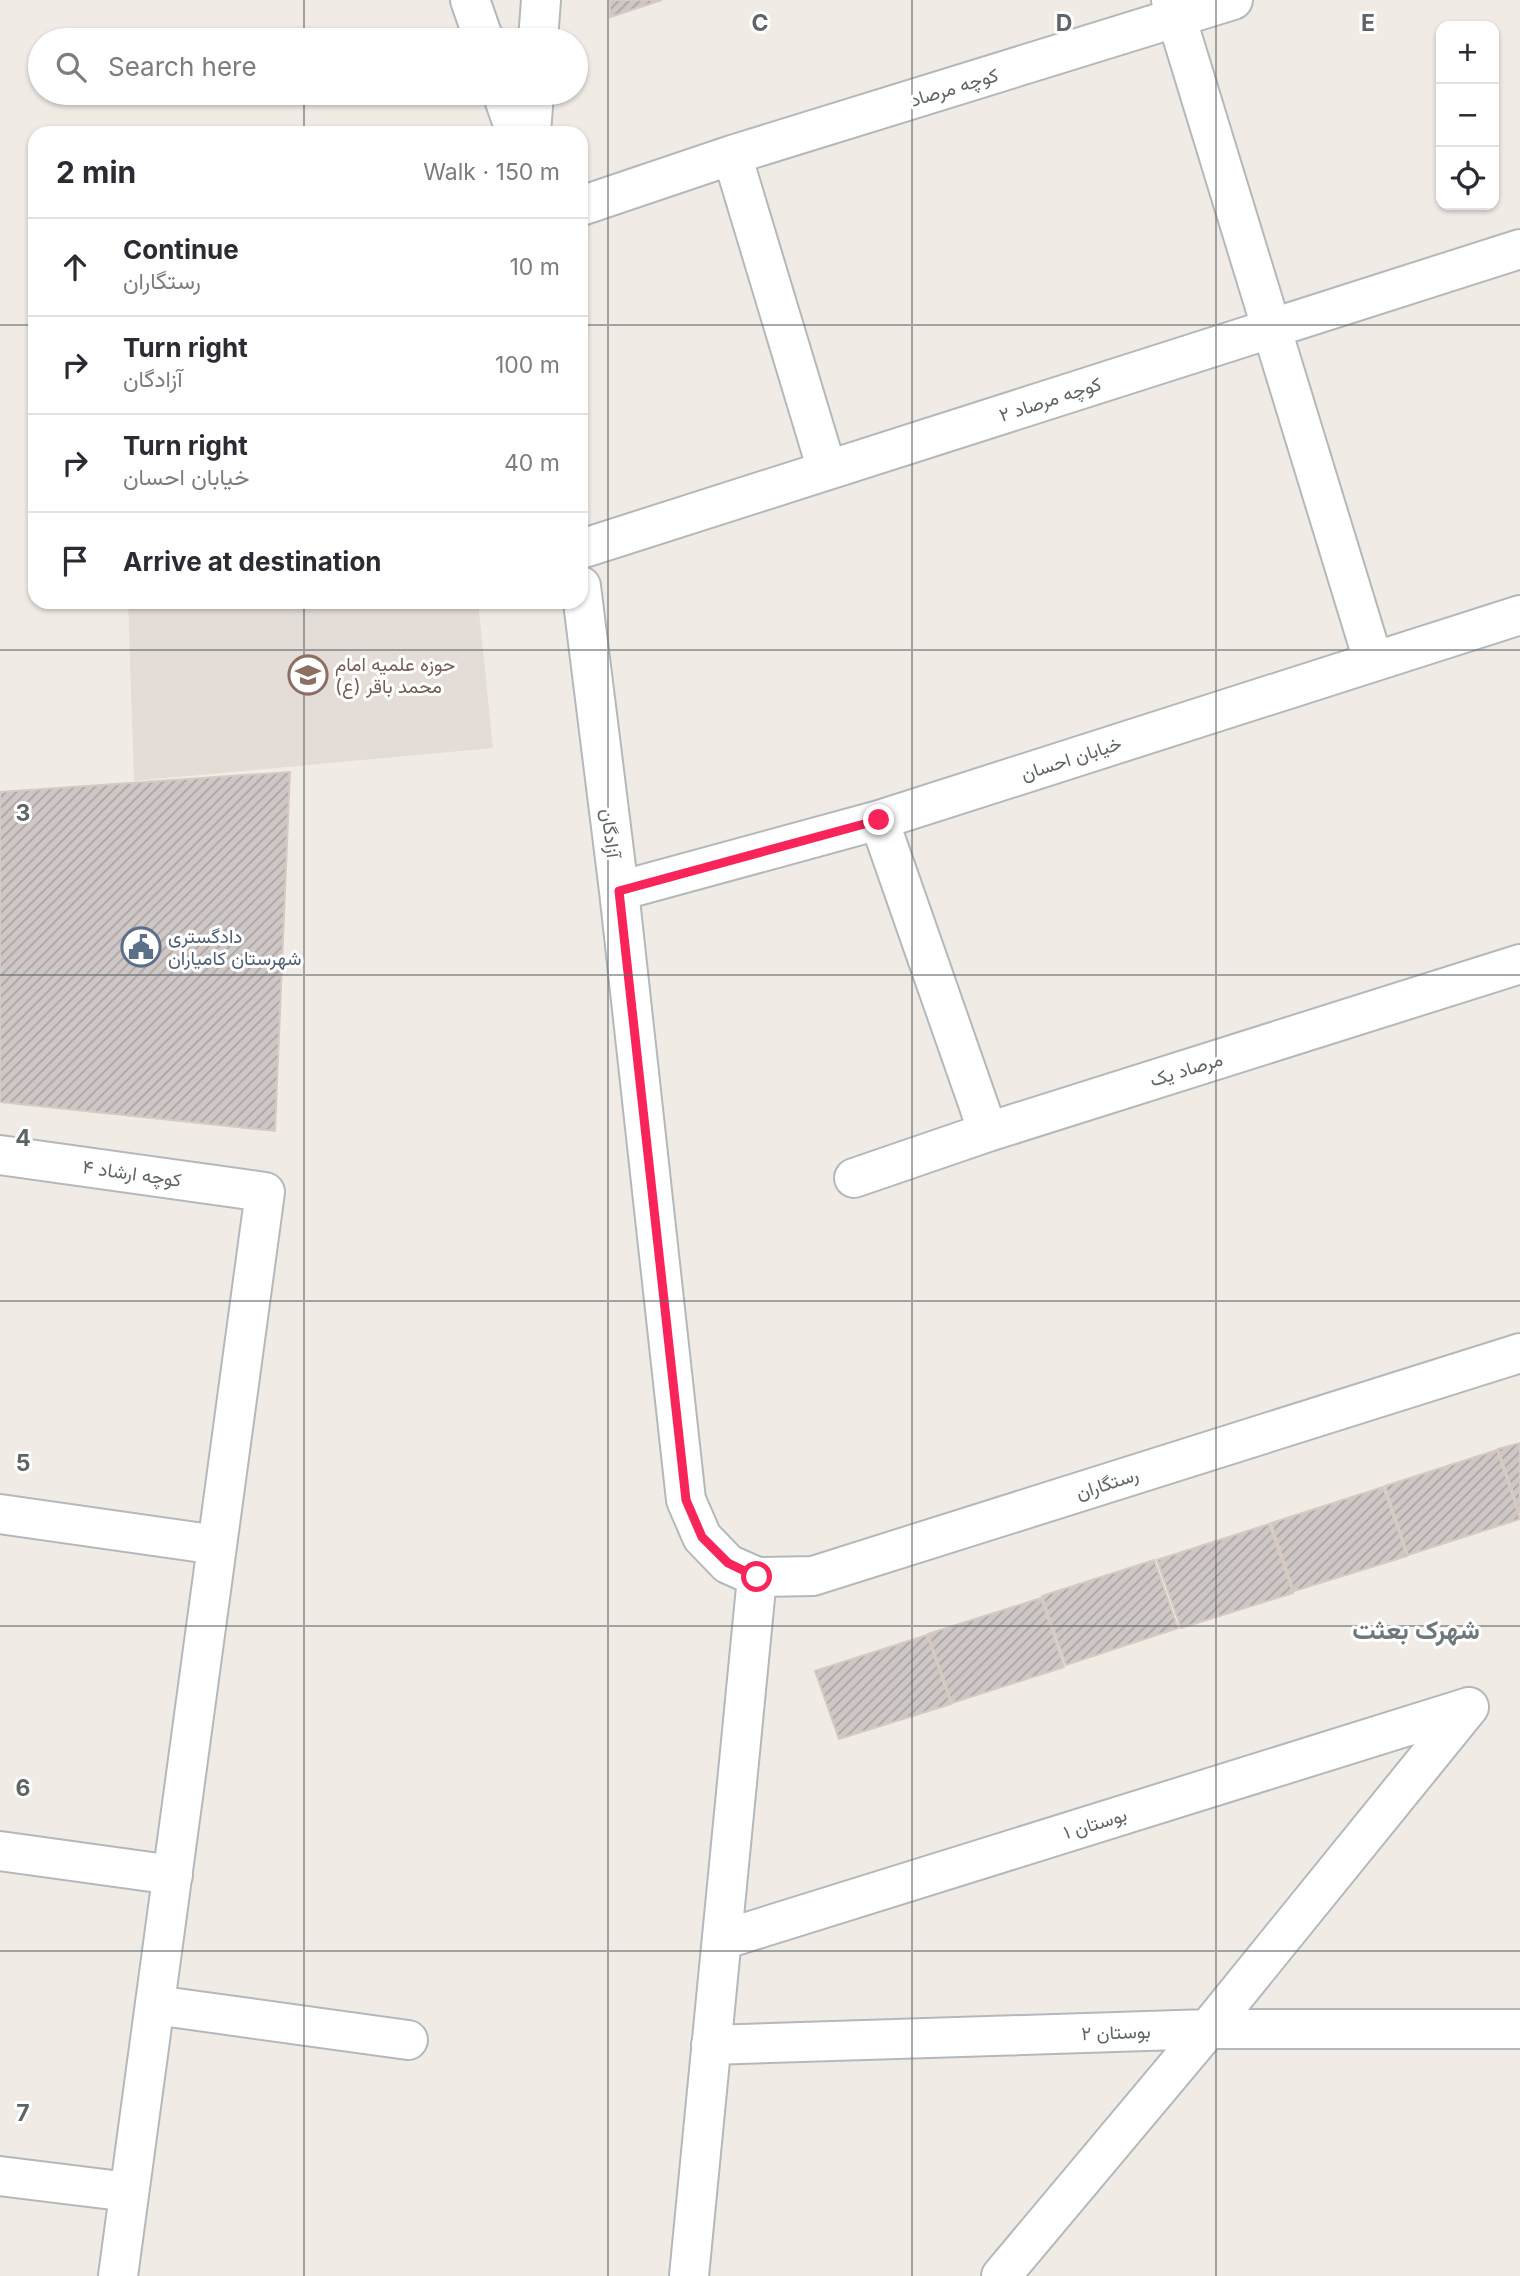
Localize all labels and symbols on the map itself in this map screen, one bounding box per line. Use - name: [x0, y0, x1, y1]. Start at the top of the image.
- text: C: [751, 9, 769, 37]
- text: D: [1056, 9, 1072, 37]
- text: E: [1361, 9, 1375, 37]
- street label: کوچه مرصاد: [907, 63, 1001, 114]
- street label: کوچه مرصاد ۲: [996, 372, 1105, 429]
- place label: حوزه علمیه امام محمد باقر (ع): [335, 653, 455, 699]
- school or university icon: حوزه علمیه امام محمد باقر (ع): [287, 654, 329, 696]
- street label: خیابان احسان: [1018, 731, 1124, 786]
- text: 3: [16, 799, 30, 827]
- route end: [863, 804, 894, 835]
- street label: آزادگان: [596, 807, 625, 860]
- place label: دادگستری شهرستان کامیاران: [168, 925, 302, 970]
- public building icon: دادگستری شهرستان کامیاران: [120, 926, 162, 968]
- street label: مرصاد یک: [1147, 1048, 1225, 1091]
- text: 4: [15, 1124, 31, 1152]
- street label: کوچه ارشاد ۴: [81, 1155, 183, 1194]
- text: 5: [16, 1449, 30, 1477]
- street label: رستگاران: [1073, 1463, 1141, 1504]
- route start: [741, 1561, 772, 1592]
- district label: شهرک بعثت: [1352, 1614, 1480, 1646]
- text: 6: [16, 1774, 30, 1802]
- street label: بوستان ۱: [1061, 1803, 1130, 1844]
- street label: بوستان ۲: [1081, 2020, 1151, 2045]
- text: 7: [16, 2099, 30, 2127]

